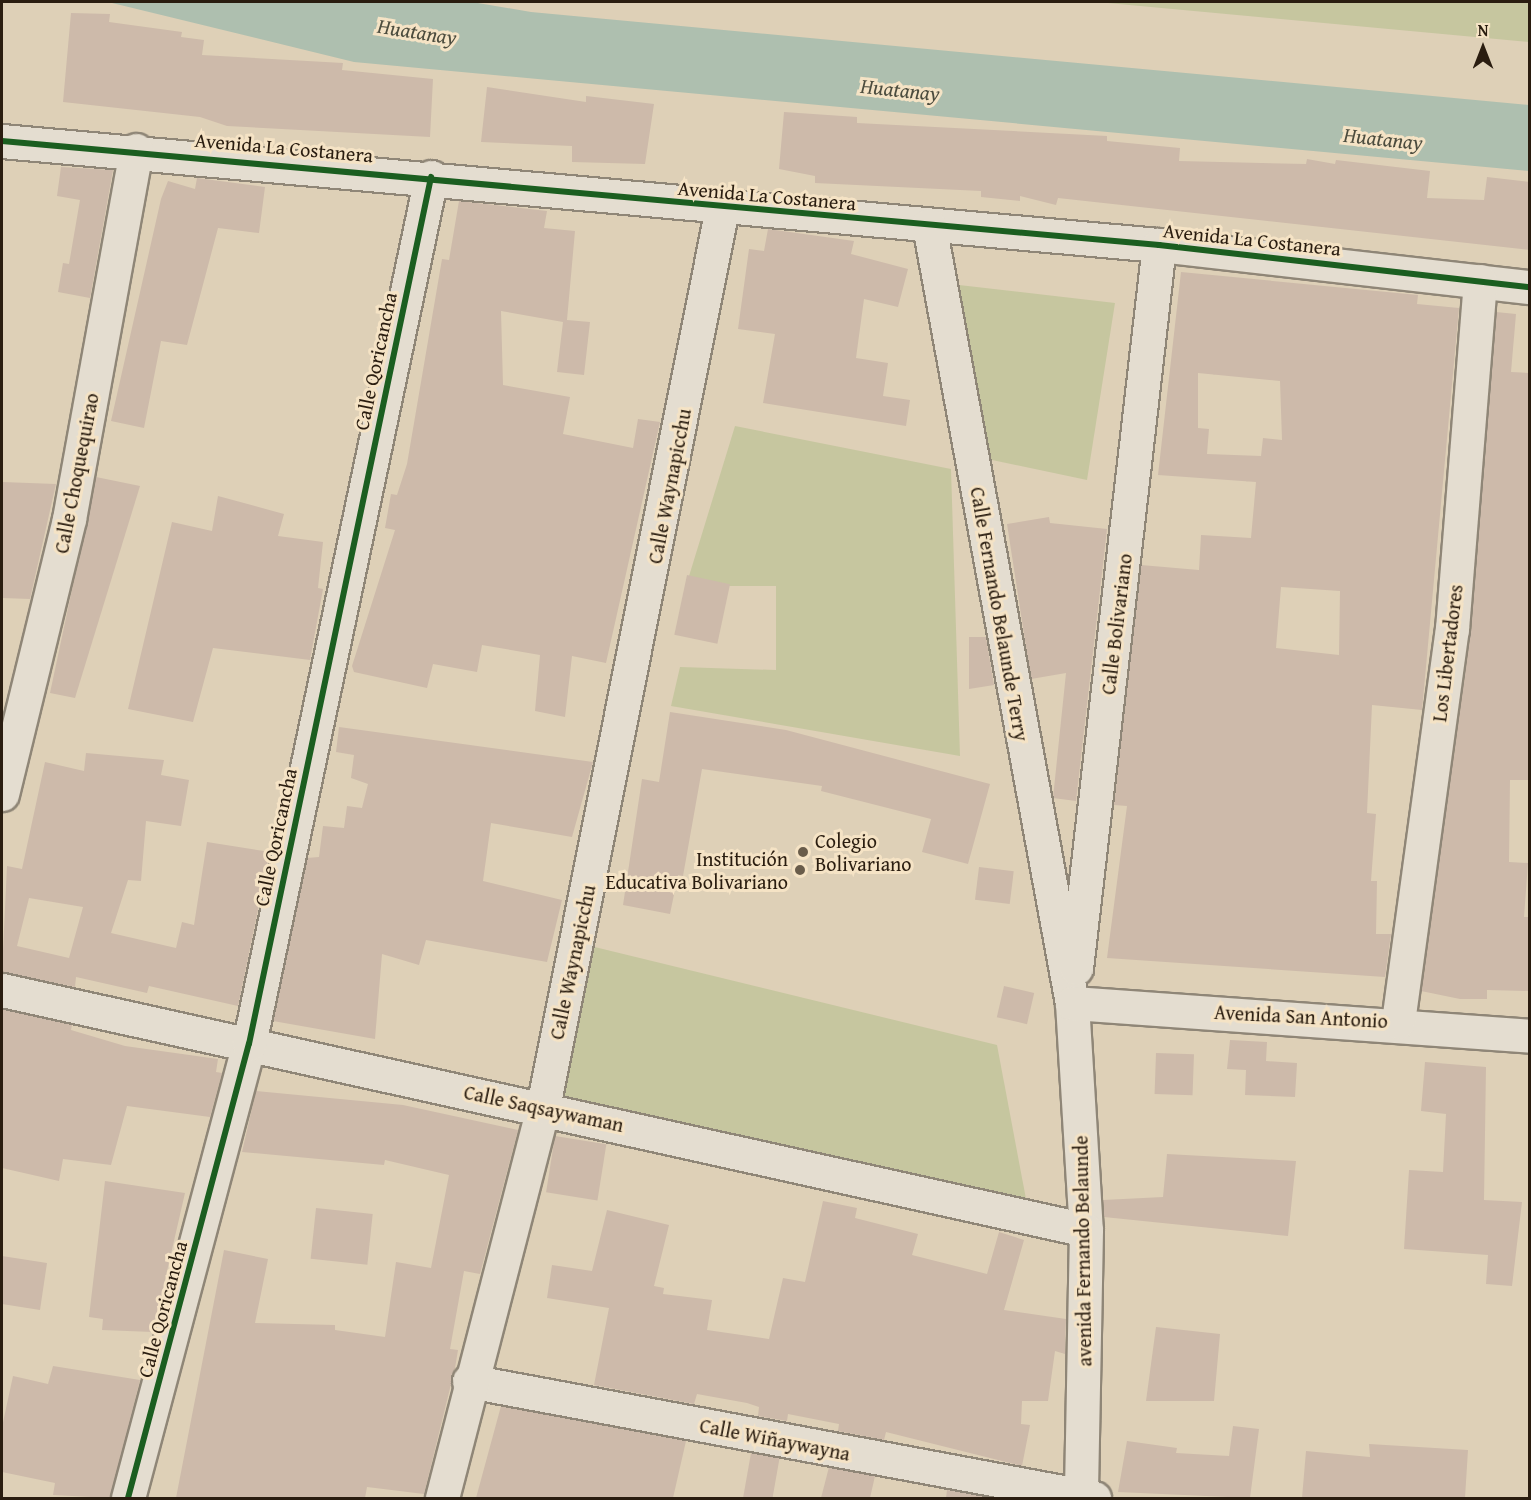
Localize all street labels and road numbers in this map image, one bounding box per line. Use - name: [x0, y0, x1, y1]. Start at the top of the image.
- street label: Avenida La Costanera: [194, 127, 374, 167]
- street label: Avenida La Costanera: [677, 175, 857, 215]
- street label: Avenida La Costanera: [1162, 218, 1342, 260]
- street label: Calle Qoricancha: [349, 290, 401, 432]
- street label: Calle Choquequirao: [49, 391, 103, 555]
- street label: Calle Waynapicchu: [642, 406, 696, 566]
- street label: Calle Fernando Belaunde Terry: [966, 485, 1034, 743]
- street label: Calle Bolivariano: [1095, 552, 1137, 696]
- street label: Los Libertadores: [1427, 583, 1467, 723]
- street label: Calle Qoricancha: [249, 766, 301, 908]
- street label: Calle Waynapicchu: [544, 882, 600, 1042]
- street label: Avenida San Antonio: [1214, 999, 1388, 1033]
- street label: Calle Saqsaywaman: [462, 1079, 626, 1137]
- street label: avenida Fernando Belaunde: [1068, 1135, 1096, 1367]
- street label: Calle Qoricancha: [132, 1238, 192, 1380]
- street label: Calle Wiñaywayna: [698, 1413, 852, 1465]

